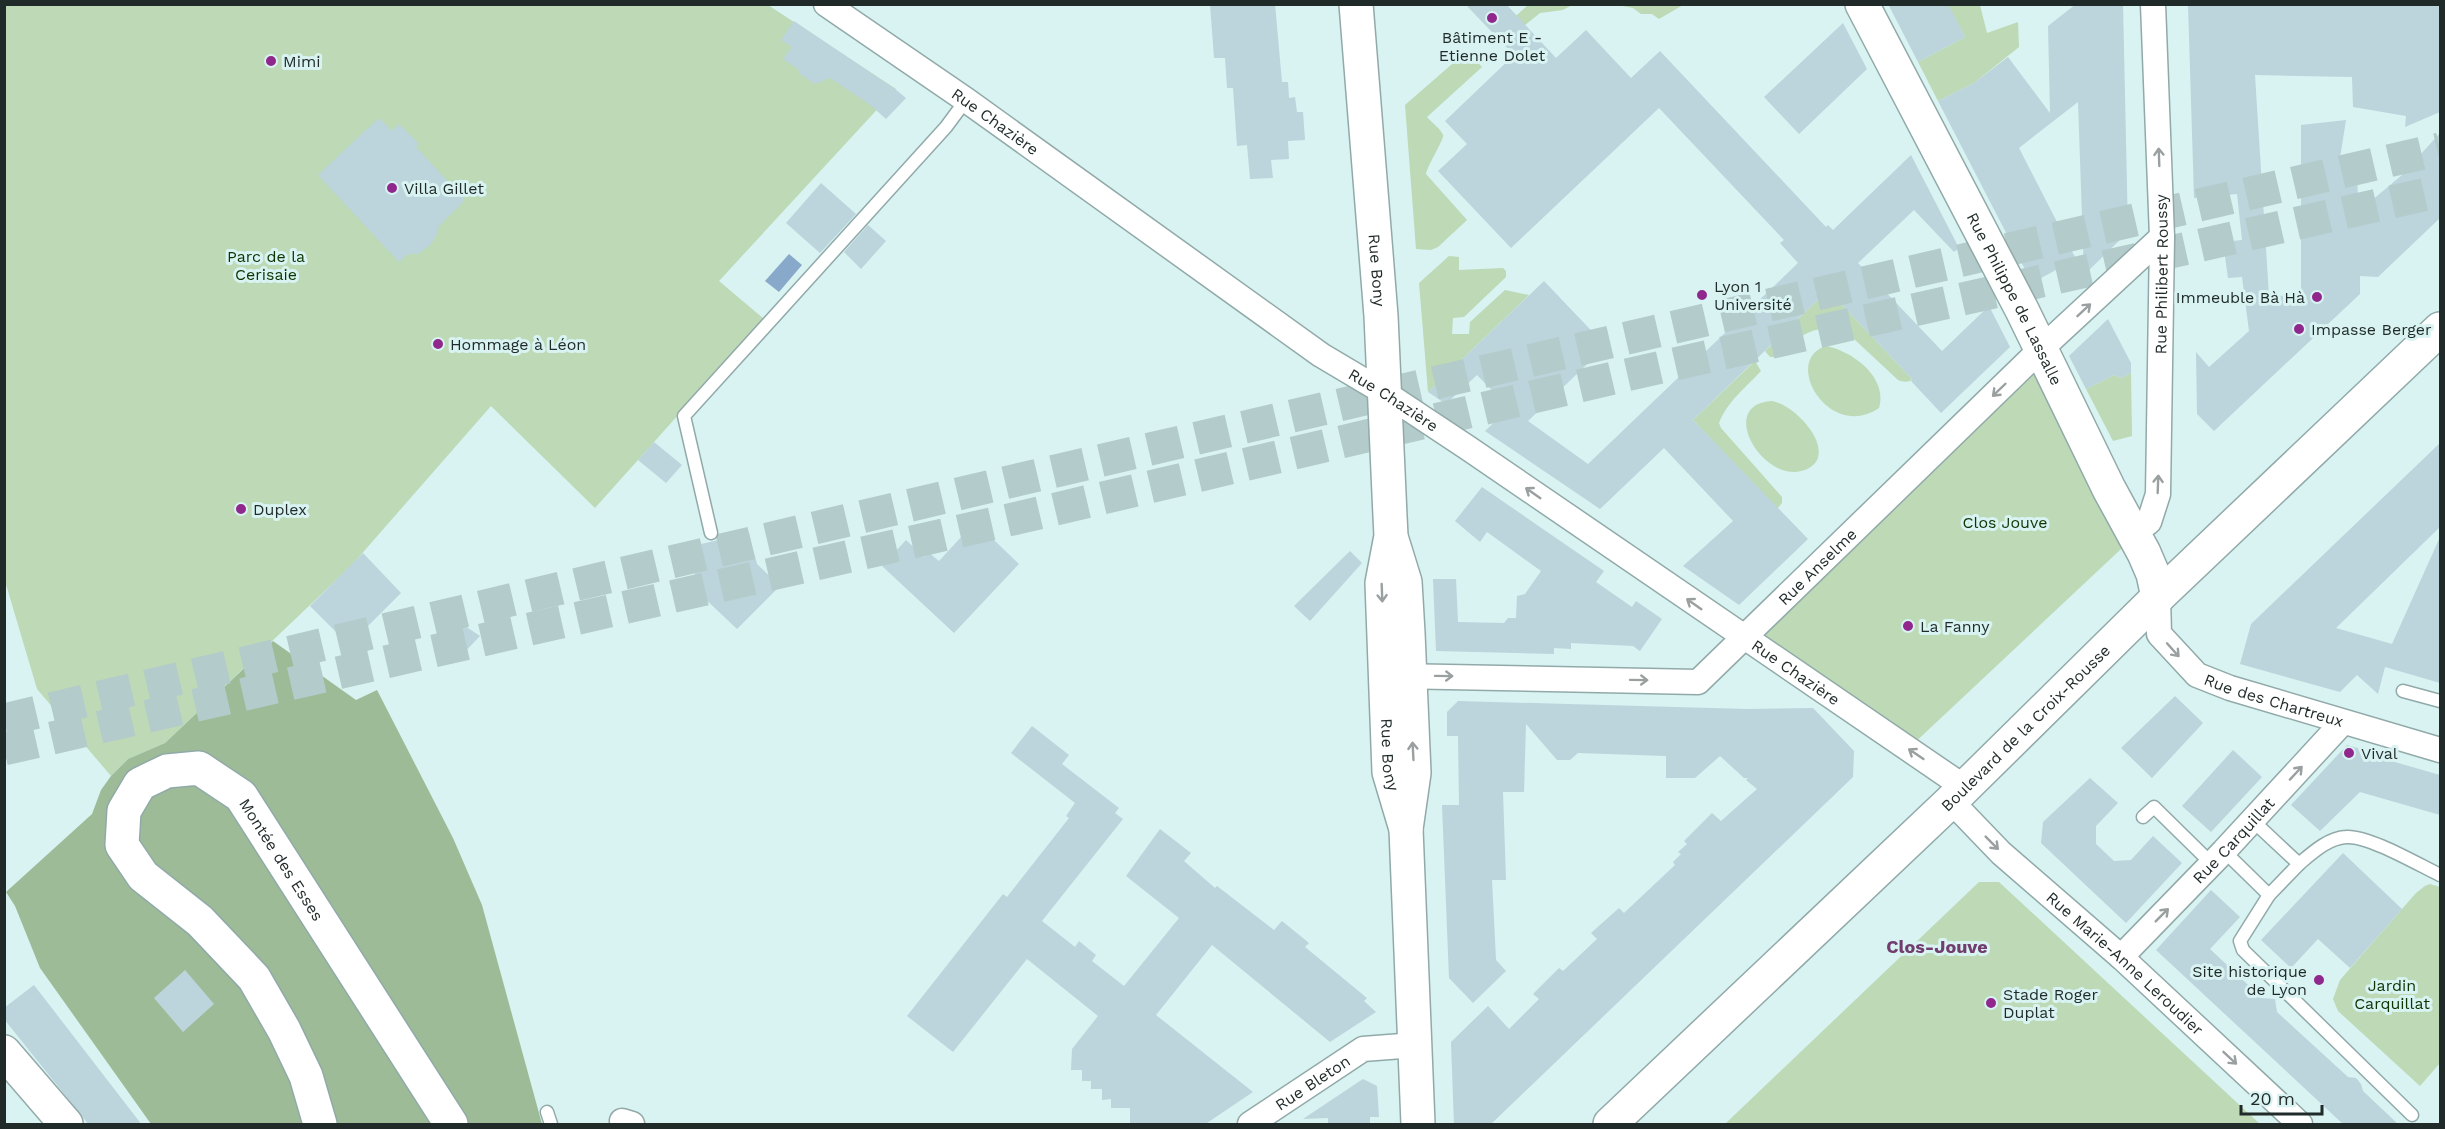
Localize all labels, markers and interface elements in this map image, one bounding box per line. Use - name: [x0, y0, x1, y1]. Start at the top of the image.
- marker: Bâtiment E - Etienne Dolet: [1485, 11, 1499, 25]
- place label: Bâtiment E - Etienne Dolet: [1439, 28, 1545, 65]
- place label: Mimi: [283, 52, 320, 71]
- marker: Mimi: [264, 54, 278, 68]
- street label: Rue Chazière: [948, 84, 1042, 159]
- one-way arrow: [2153, 148, 2165, 168]
- place label: Villa Gillet: [404, 179, 484, 198]
- marker: Villa Gillet: [385, 181, 399, 195]
- street label: Rue Philibert Roussy: [2151, 193, 2172, 355]
- street label: Rue Philippe de Lassalle: [1963, 209, 2066, 388]
- street label: Rue Bony: [1364, 233, 1389, 308]
- park label: Parc de la Cerisaie: [227, 247, 305, 284]
- place label: Lyon 1 Université: [1714, 277, 1792, 314]
- marker: Lyon 1 Université: [1695, 288, 1709, 302]
- place label: Immeuble Bà Hà: [2176, 288, 2305, 307]
- marker: Immeuble Bà Hà: [2310, 290, 2324, 304]
- one-way arrow: [2076, 302, 2091, 317]
- place label: Impasse Berger: [2311, 320, 2432, 339]
- marker: Impasse Berger: [2292, 322, 2306, 336]
- place label: Hommage à Léon: [450, 335, 586, 354]
- marker: Hommage à Léon: [431, 337, 445, 351]
- street label: Rue Chazière: [1345, 365, 1442, 436]
- one-way arrow: [1991, 382, 2006, 397]
- one-way arrow: [2152, 474, 2164, 494]
- one-way arrow: [1526, 487, 1542, 499]
- place label: Duplex: [253, 500, 307, 519]
- marker: Duplex: [234, 502, 248, 516]
- park label: Clos Jouve: [1963, 513, 2047, 532]
- street label: Rue Anselme: [1774, 524, 1861, 609]
- one-way arrow: [1376, 583, 1388, 603]
- one-way arrow: [1686, 597, 1703, 609]
- place label: La Fanny: [1920, 617, 1990, 636]
- marker: La Fanny: [1901, 619, 1915, 633]
- street label: Rue Chazière: [1748, 636, 1843, 709]
- street label: Boulevard de la Croix-Rousse: [1937, 641, 2114, 815]
- one-way arrow: [2166, 642, 2180, 657]
- one-way arrow: [1433, 670, 1453, 682]
- street label: Rue des Chartreux: [2201, 670, 2346, 731]
- one-way arrow: [1628, 674, 1648, 686]
- street label: Rue Bony: [1377, 718, 1403, 794]
- one-way arrow: [1407, 741, 1418, 761]
- place label: Vival: [2361, 744, 2398, 763]
- marker: Vival: [2342, 746, 2356, 760]
- one-way arrow: [1907, 748, 1924, 761]
- one-way arrow: [2289, 766, 2303, 781]
- street label: Rue Carquillat: [2189, 794, 2279, 888]
- street label: Montée des Esses: [235, 795, 327, 924]
- one-way arrow: [1984, 836, 1999, 851]
- street label: Rue Marie-Anne Leroudier: [2042, 888, 2208, 1039]
- one-way arrow: [2154, 907, 2169, 922]
- district label: Clos-Jouve: [1886, 936, 1988, 957]
- place label: Site historique de Lyon: [2192, 962, 2307, 999]
- marker: Site historique de Lyon: [2312, 973, 2326, 987]
- park label: Jardin Carquillat: [2354, 976, 2430, 1013]
- place label: Stade Roger Duplat: [2003, 985, 2098, 1022]
- marker: Stade Roger Duplat: [1984, 996, 1998, 1010]
- street label: Rue Bleton: [1272, 1051, 1354, 1115]
- one-way arrow: [2222, 1051, 2237, 1065]
- scale bar: [2241, 1078, 2322, 1116]
- text: 20 m: [2250, 1088, 2295, 1109]

